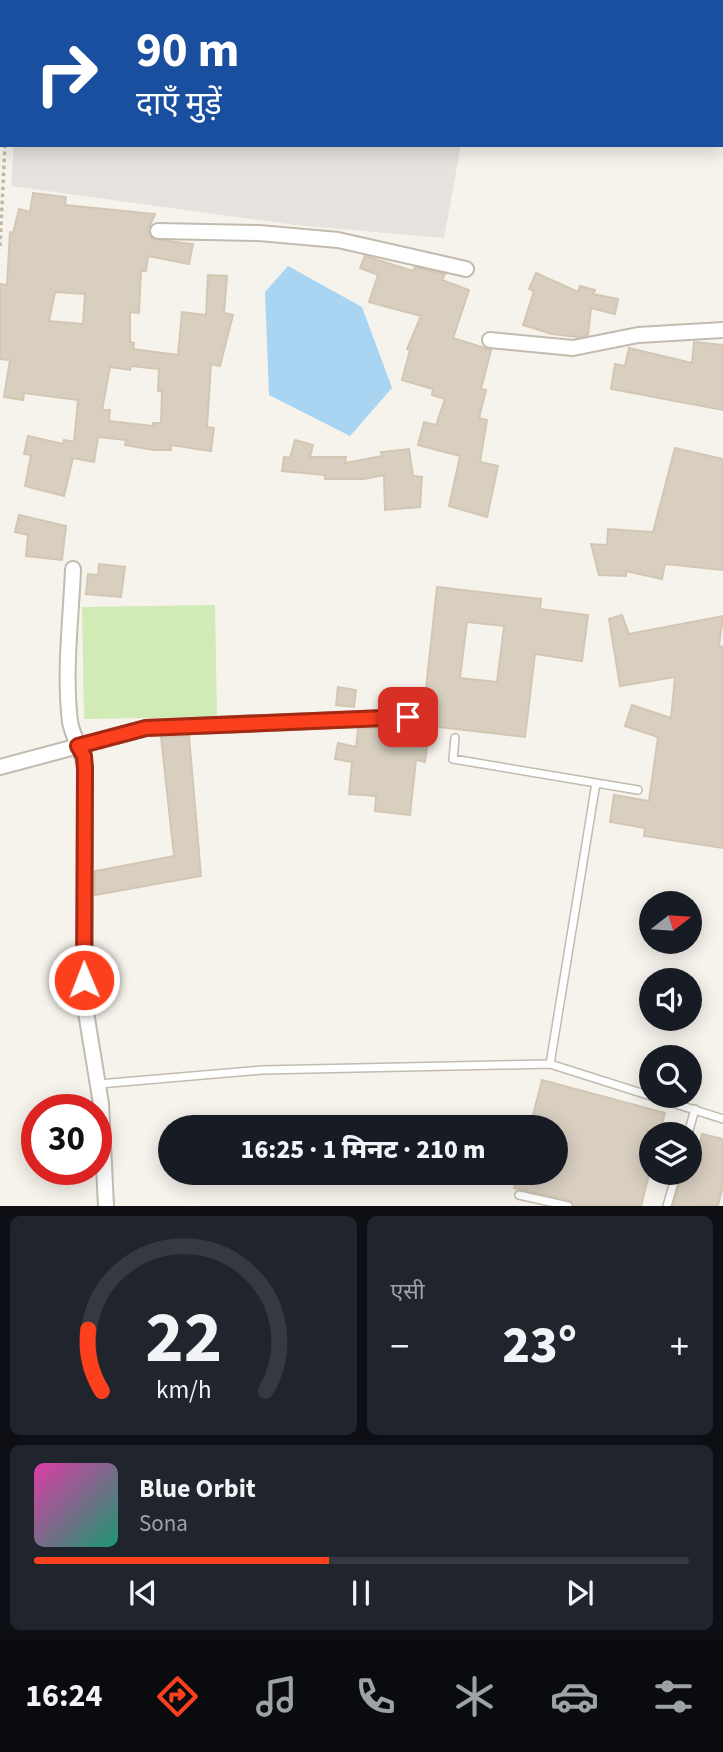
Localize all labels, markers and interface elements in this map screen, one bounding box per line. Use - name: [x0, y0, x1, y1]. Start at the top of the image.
- text: 90 m: [136, 16, 240, 86]
- icon: right: [21, 28, 112, 119]
- text: दाएँ मुड़ें: [136, 81, 222, 127]
- pin: [378, 687, 438, 747]
- icon: arrive: [389, 698, 427, 736]
- north arrow: [639, 891, 702, 954]
- map controls: [639, 891, 702, 1185]
- position arrow: [47, 943, 121, 1017]
- button: sound: [639, 968, 702, 1031]
- button: search: [639, 1045, 702, 1108]
- speed limit sign: 30: [21, 1094, 112, 1185]
- button: layers: [639, 1122, 702, 1185]
- text: 16:25 · 1 मिनट · 210 m: [241, 1131, 485, 1168]
- text: एसी: [391, 1275, 425, 1308]
- text: 22: [145, 1287, 222, 1391]
- text: 23°: [502, 1309, 577, 1383]
- text: −: [391, 1320, 409, 1374]
- text: +: [670, 1320, 689, 1374]
- text: km/h: [156, 1372, 211, 1408]
- text: Blue Orbit: [139, 1470, 256, 1507]
- text: Sona: [139, 1507, 188, 1540]
- icon: previous: [124, 1574, 162, 1612]
- icon: pause: [342, 1574, 380, 1612]
- icon: next: [561, 1574, 599, 1612]
- icon: directions: [153, 1672, 202, 1721]
- icon: music: [252, 1672, 301, 1721]
- icon: phone: [351, 1672, 400, 1721]
- icon: climate: [450, 1672, 499, 1721]
- icon: car: [550, 1672, 599, 1721]
- icon: filters: [649, 1672, 698, 1721]
- text: 16:24: [25, 1673, 102, 1719]

